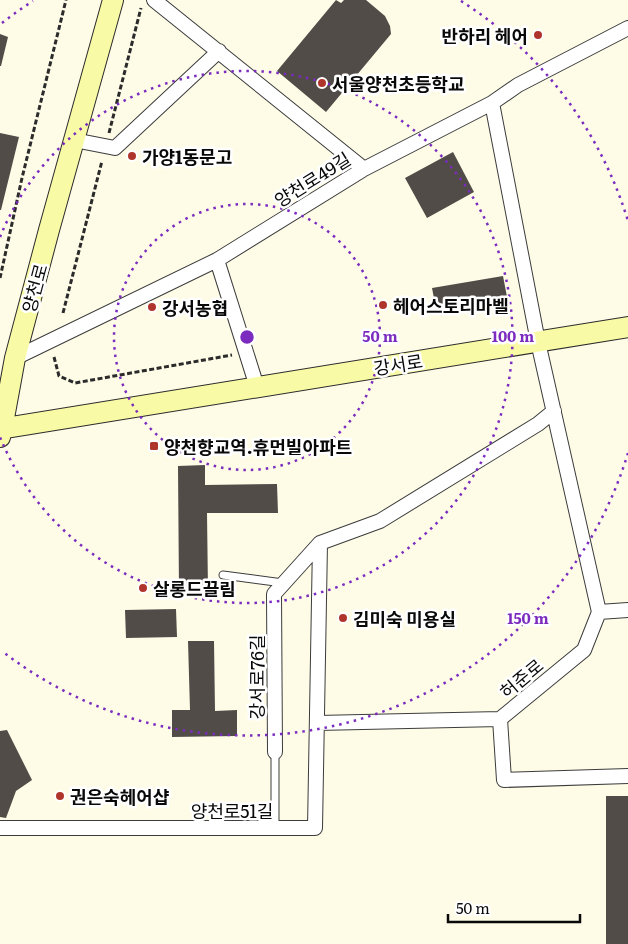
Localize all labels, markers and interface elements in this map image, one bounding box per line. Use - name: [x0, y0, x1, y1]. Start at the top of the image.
- place label: 반하리 헤어: [442, 22, 528, 49]
- marker: 반하리 헤어: [532, 29, 544, 41]
- place label: 서울양천초등학교: [332, 70, 464, 97]
- marker: 서울양천초등학교: [316, 77, 328, 89]
- place label: 가양1동문고: [142, 143, 232, 170]
- street label: 양천로49길: [269, 145, 355, 213]
- marker: 가양1동문고: [126, 150, 138, 162]
- street label: 양천로: [15, 261, 53, 315]
- place label: 헤어스토리마벨: [393, 292, 509, 319]
- place label: 강서농협: [162, 294, 228, 321]
- marker: 헤어스토리마벨: [377, 299, 389, 311]
- marker: 강서농협: [146, 301, 158, 313]
- text: 50 m: [362, 324, 398, 347]
- text: 100 m: [492, 324, 534, 347]
- centre of rings: [238, 328, 256, 346]
- street label: 강서로: [371, 347, 425, 381]
- place label: 양천향교역.휴먼빌아파트: [164, 433, 352, 460]
- marker: 양천향교역.휴먼빌아파트: [148, 440, 160, 452]
- place label: 살롱드끌림: [153, 575, 236, 602]
- marker: 살롱드끌림: [137, 582, 149, 594]
- place label: 김미숙 미용실: [353, 605, 456, 632]
- text: 150 m: [507, 606, 549, 629]
- marker: 김미숙 미용실: [337, 612, 349, 624]
- street label: 강서로76길: [243, 634, 270, 720]
- street label: 허준로: [493, 652, 549, 704]
- place label: 권은숙헤어샵: [70, 783, 170, 810]
- marker: 권은숙헤어샵: [54, 790, 66, 802]
- street label: 양천로51길: [191, 797, 273, 824]
- scale bar: [448, 892, 580, 924]
- text: 50 m: [456, 896, 490, 919]

